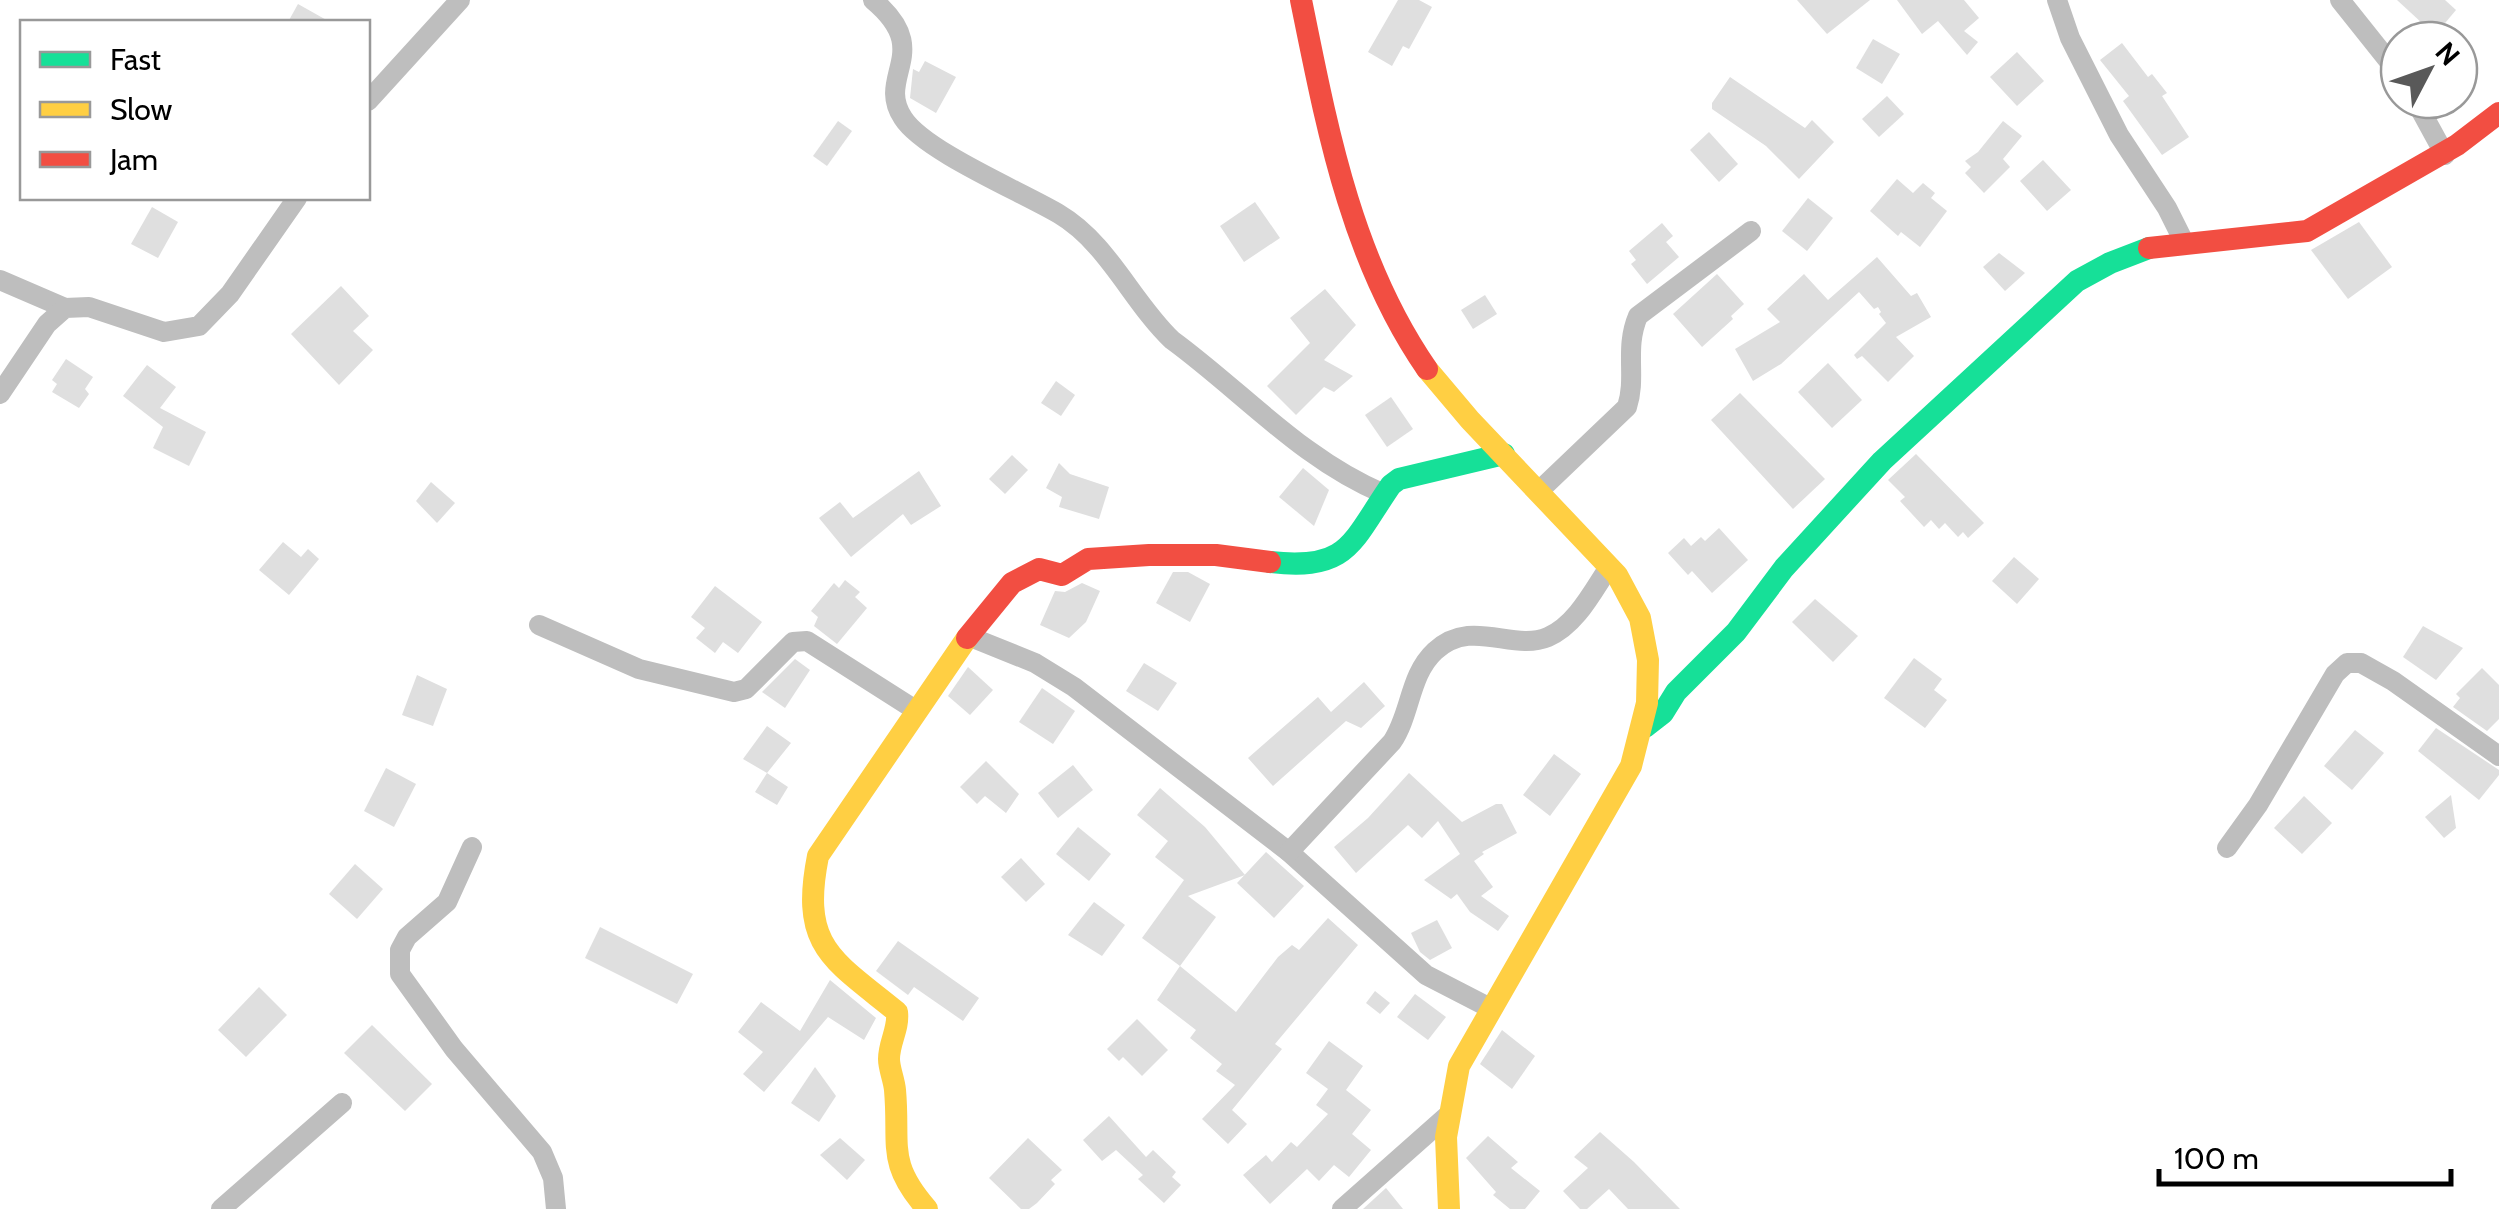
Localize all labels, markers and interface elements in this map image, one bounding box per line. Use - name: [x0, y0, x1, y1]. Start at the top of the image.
- legend: [20, 20, 370, 200]
- north arrow: [2379, 20, 2479, 120]
- text: N: [2429, 35, 2467, 72]
- text: Fast: [110, 41, 161, 78]
- text: Slow: [110, 91, 173, 128]
- text: Jam: [109, 141, 158, 178]
- scale bar: [2159, 1124, 2452, 1186]
- text: 100 m: [2174, 1140, 2259, 1177]

